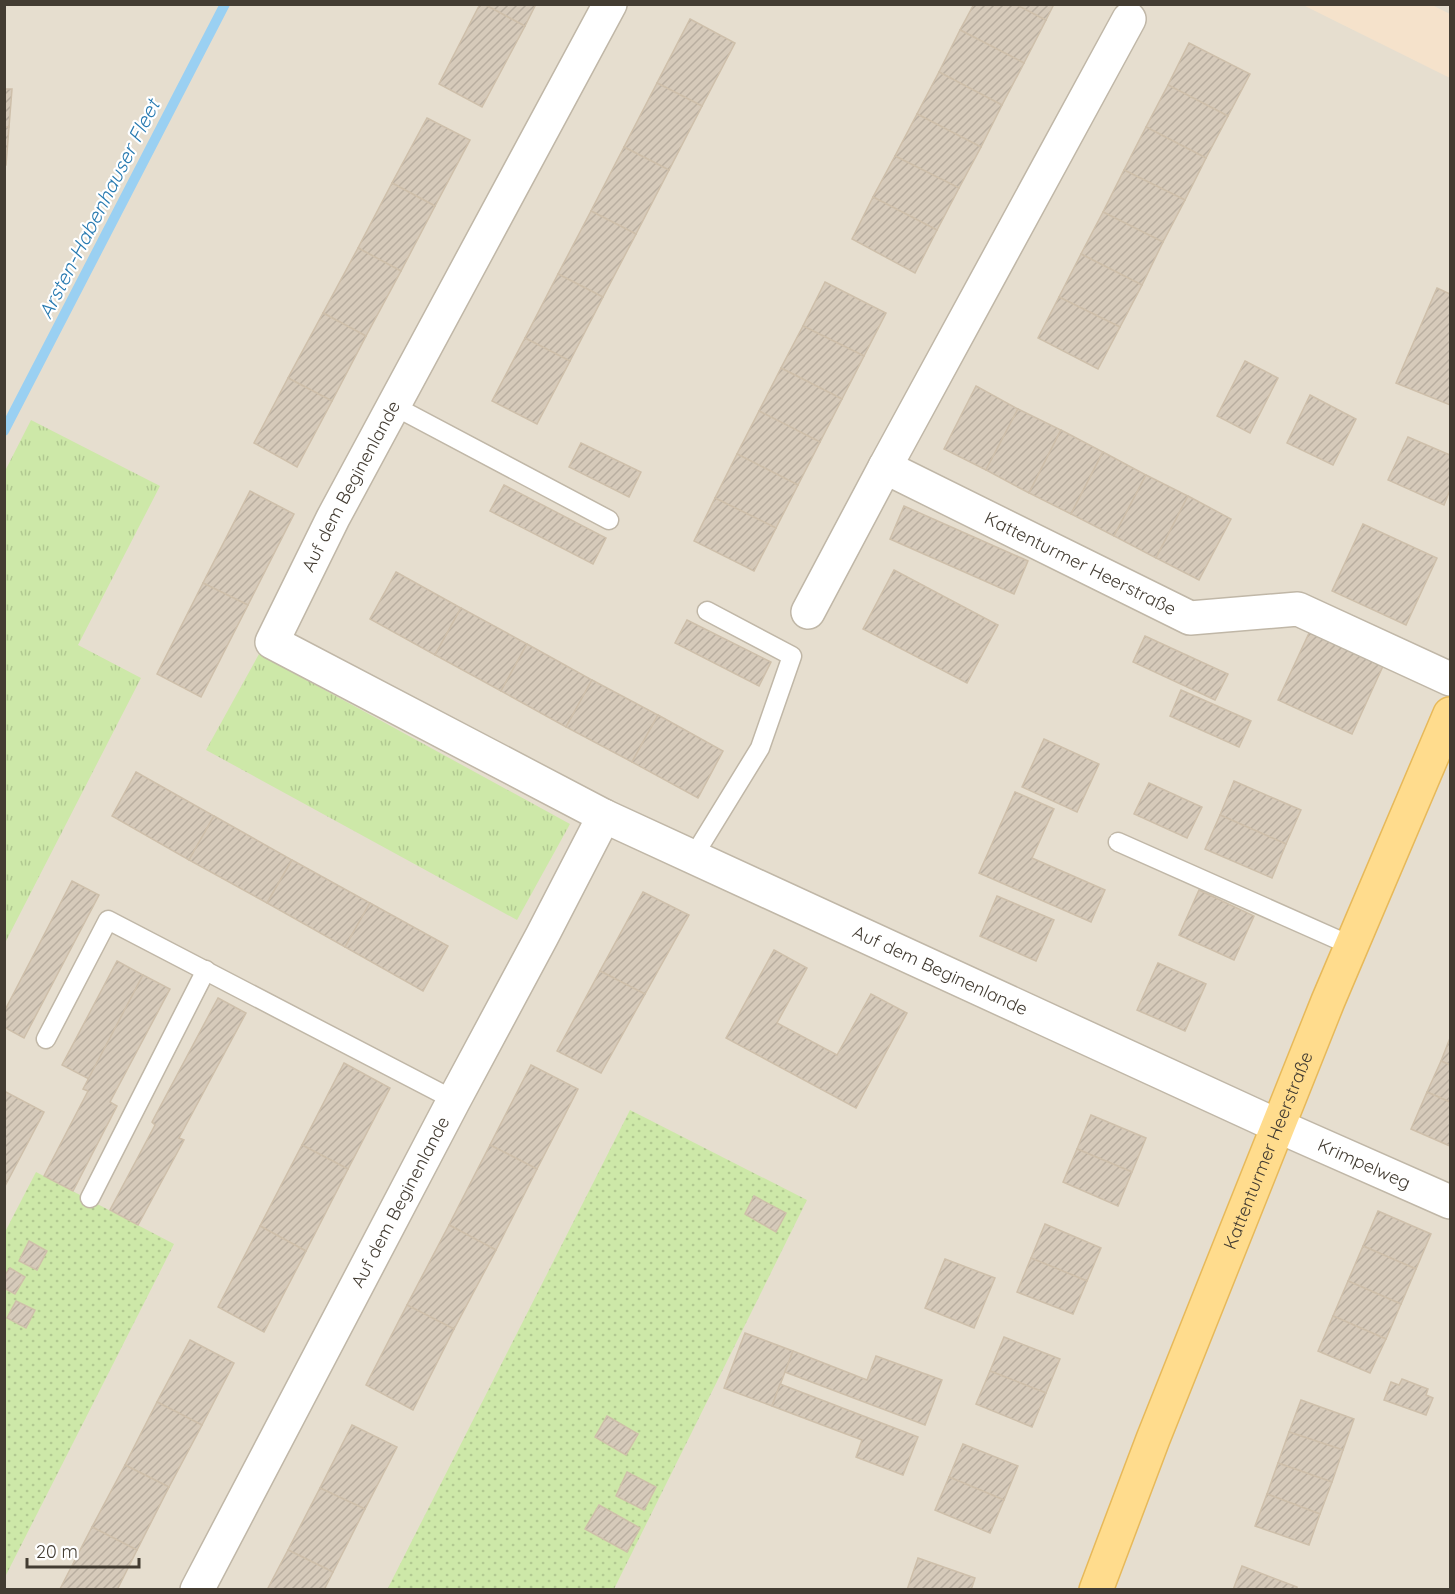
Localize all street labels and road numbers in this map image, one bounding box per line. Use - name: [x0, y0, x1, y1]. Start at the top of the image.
- street label: Auf dem Beginenlande: [296, 397, 405, 575]
- street label: Kattenturmer Heerstraße: [981, 506, 1180, 620]
- street label: Auf dem Beginenlande: [849, 920, 1031, 1020]
- street label: Kattenturmer Heerstraße: [1218, 1048, 1318, 1253]
- street label: Auf dem Beginenlande: [346, 1112, 454, 1291]
- street label: Krimpelweg: [1314, 1133, 1414, 1194]

